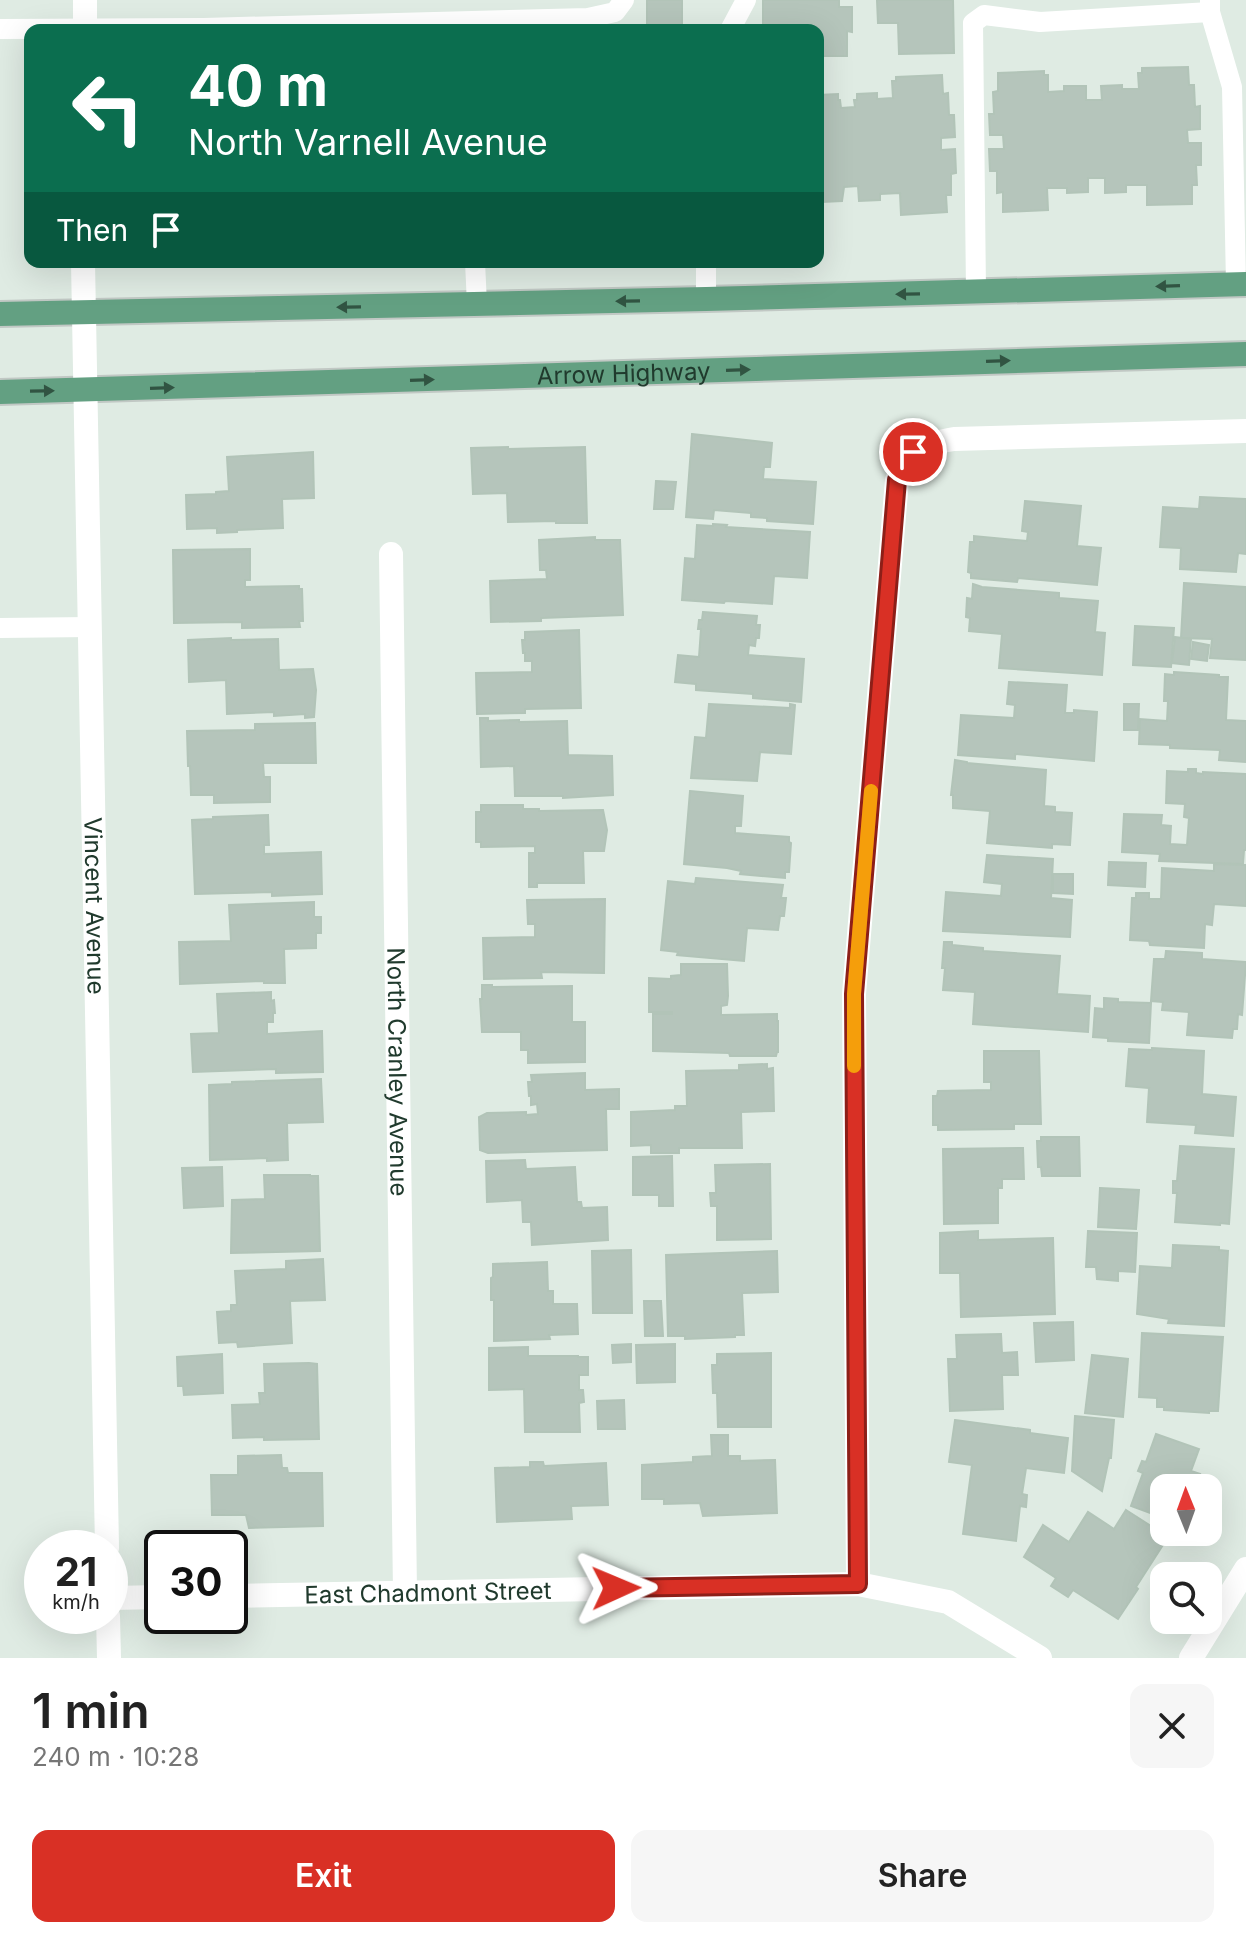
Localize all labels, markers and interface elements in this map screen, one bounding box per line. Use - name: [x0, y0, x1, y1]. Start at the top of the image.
- text: 40 m: [188, 52, 328, 120]
- icon: left: [56, 56, 160, 160]
- text: North Varnell Avenue: [188, 120, 548, 164]
- icon: arrive: [144, 208, 188, 252]
- text: Then: [56, 212, 128, 248]
- one-way arrow: [1155, 280, 1180, 293]
- one-way arrow: [895, 287, 920, 300]
- one-way arrow: [615, 294, 640, 307]
- one-way arrow: [336, 300, 361, 313]
- one-way arrow: [986, 355, 1011, 368]
- street label: Arrow Highway: [536, 356, 711, 390]
- one-way arrow: [726, 363, 751, 376]
- one-way arrow: [410, 373, 435, 386]
- one-way arrow: [150, 381, 175, 394]
- one-way arrow: [30, 385, 55, 398]
- pin: [879, 418, 947, 486]
- icon: arrive: [891, 430, 935, 474]
- street label: Vincent Avenue: [79, 817, 111, 995]
- street label: North Cranley Avenue: [382, 947, 414, 1197]
- north arrow: [1150, 1474, 1222, 1546]
- map controls: [1150, 1474, 1222, 1634]
- speed limit sign: 30: [144, 1530, 248, 1634]
- position arrow: [574, 1546, 658, 1630]
- text: 21: [55, 1547, 97, 1596]
- button: search: [1150, 1562, 1222, 1634]
- street label: East Chadmont Street: [304, 1575, 552, 1609]
- text: km/h: [52, 1590, 100, 1614]
- text: 1 min: [32, 1681, 150, 1740]
- button: close: [1130, 1684, 1214, 1768]
- text: 240 m · 10:28: [32, 1741, 199, 1772]
- button: Exit: [32, 1830, 615, 1922]
- button: Share: [631, 1830, 1214, 1922]

